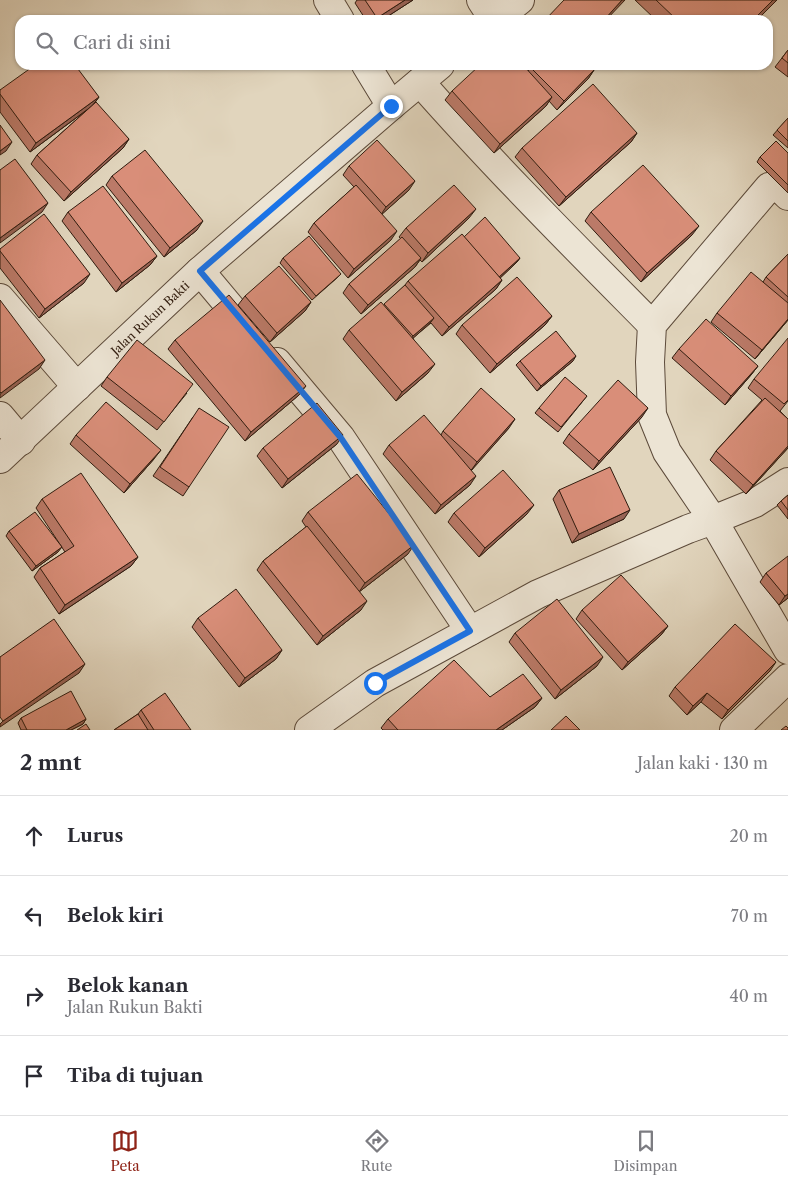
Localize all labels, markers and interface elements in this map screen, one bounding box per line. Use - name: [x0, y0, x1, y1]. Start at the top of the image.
- search box: [15, 15, 773, 70]
- icon: search: [33, 29, 61, 57]
- text: Cari di sini: [73, 31, 171, 54]
- route end: [380, 95, 403, 118]
- street label: Jalan Rukun Bakti: [106, 278, 193, 360]
- route start: [364, 672, 387, 695]
- text: 2 mnt: [20, 750, 81, 775]
- text: Jalan kaki · 130 m: [637, 753, 768, 773]
- icon: ahead: [20, 822, 48, 850]
- text: Lurus: [67, 824, 123, 847]
- text: 20 m: [729, 826, 768, 846]
- icon: left: [20, 902, 48, 930]
- text: Belok kiri: [67, 904, 164, 927]
- text: 70 m: [731, 906, 768, 926]
- text: Belok kanan: [67, 974, 189, 997]
- icon: right: [20, 982, 48, 1010]
- text: 40 m: [729, 986, 768, 1006]
- text: Jalan Rukun Bakti: [67, 997, 203, 1017]
- icon: arrive: [20, 1062, 48, 1090]
- text: Tiba di tujuan: [67, 1064, 203, 1087]
- tab: Peta: [111, 1127, 140, 1175]
- tab: Rute: [361, 1127, 392, 1175]
- tab: Disimpan: [614, 1127, 677, 1175]

